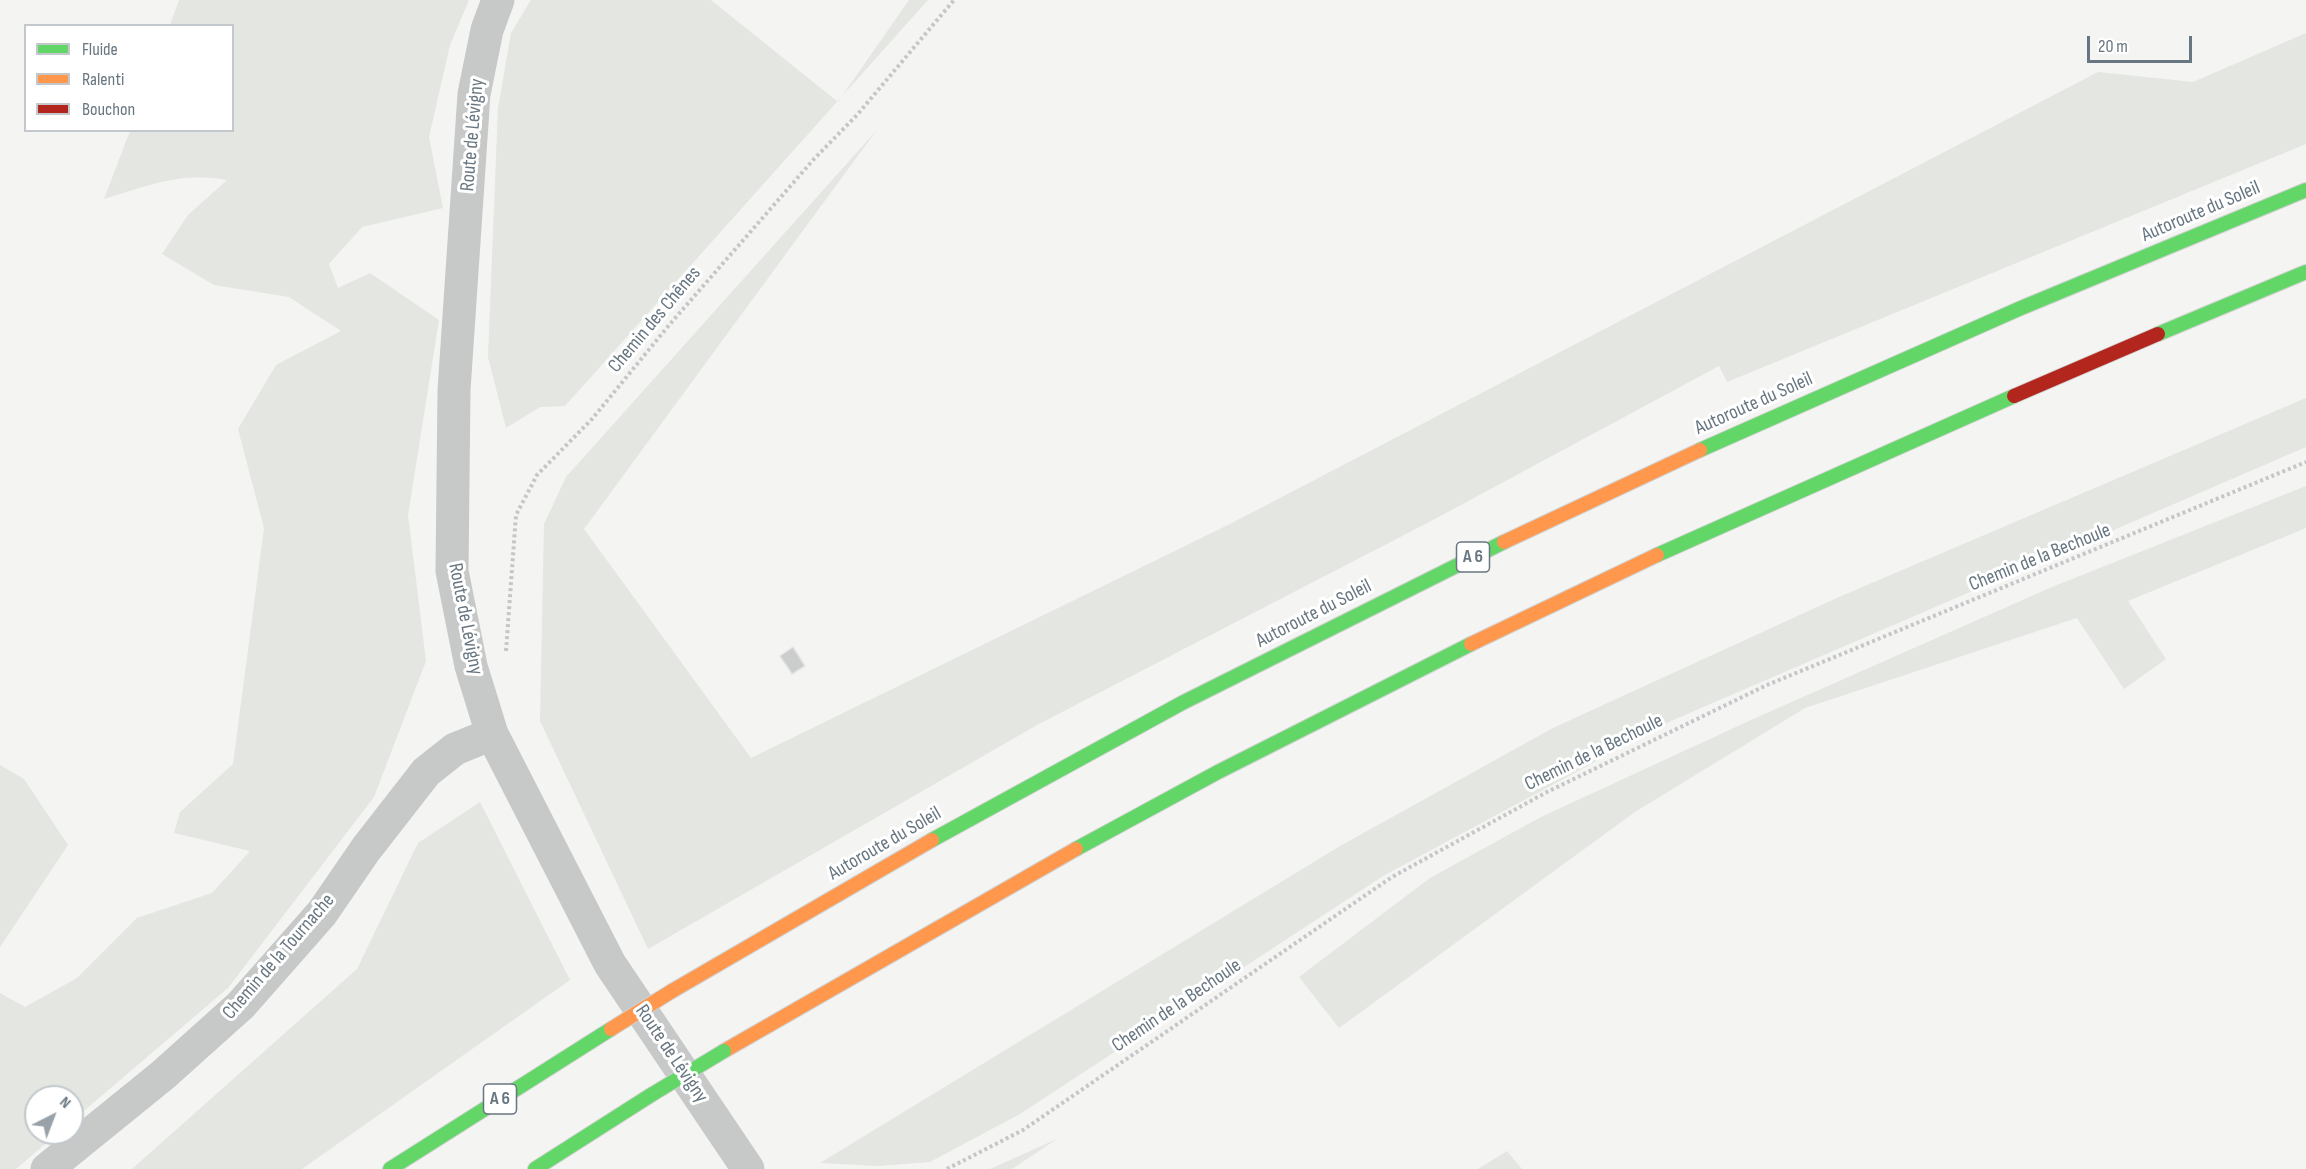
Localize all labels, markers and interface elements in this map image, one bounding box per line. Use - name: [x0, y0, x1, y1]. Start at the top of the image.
- legend: [24, 24, 234, 132]
- scale bar: [2090, 24, 2195, 62]
- text: 20 m: [2098, 36, 2128, 57]
- text: Fluide: [82, 39, 118, 60]
- text: Ralenti: [82, 69, 124, 90]
- street label: Route de Lévigny: [456, 78, 490, 192]
- text: Bouchon: [82, 99, 135, 120]
- street label: Autoroute du Soleil: [2138, 176, 2264, 248]
- street label: Chemin des Chênes: [604, 262, 706, 378]
- street label: Autoroute du Soleil: [1691, 367, 1817, 441]
- street label: Chemin de la Bechoule: [1966, 519, 2114, 597]
- road number: A 6: [1456, 542, 1490, 572]
- street label: Route de Lévigny: [442, 561, 488, 677]
- street label: Autoroute du Soleil: [1252, 575, 1376, 653]
- street label: Chemin de la Bechoule: [1521, 709, 1667, 797]
- street label: Autoroute du Soleil: [824, 802, 946, 886]
- street label: Chemin de la Tournache: [218, 889, 340, 1025]
- street label: Chemin de la Bechoule: [1108, 954, 1246, 1058]
- street label: Route de Lévigny: [629, 1000, 713, 1108]
- road number: A 6: [484, 1084, 516, 1114]
- north arrow: [24, 1085, 84, 1145]
- text: N: [56, 1093, 75, 1113]

